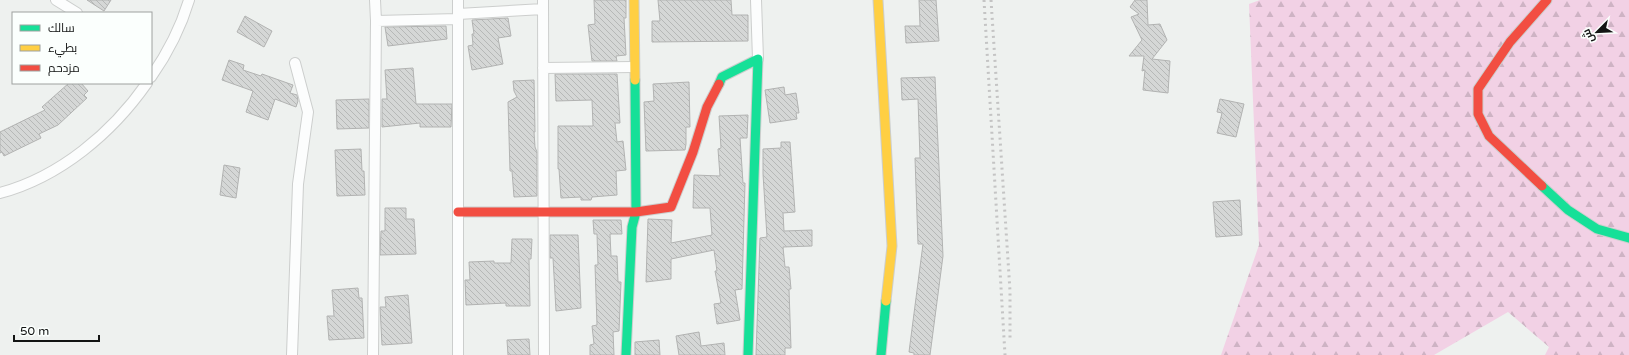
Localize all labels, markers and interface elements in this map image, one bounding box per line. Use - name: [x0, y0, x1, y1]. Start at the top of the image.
- legend: [12, 12, 152, 84]
- north arrow: [1577, 12, 1617, 52]
- text: سالك: [48, 21, 75, 35]
- text: ش: [1580, 27, 1597, 45]
- text: بطيء: [48, 41, 77, 58]
- text: مزدحم: [48, 61, 80, 76]
- scale bar: [14, 317, 99, 343]
- text: 50 m: [20, 324, 49, 338]

